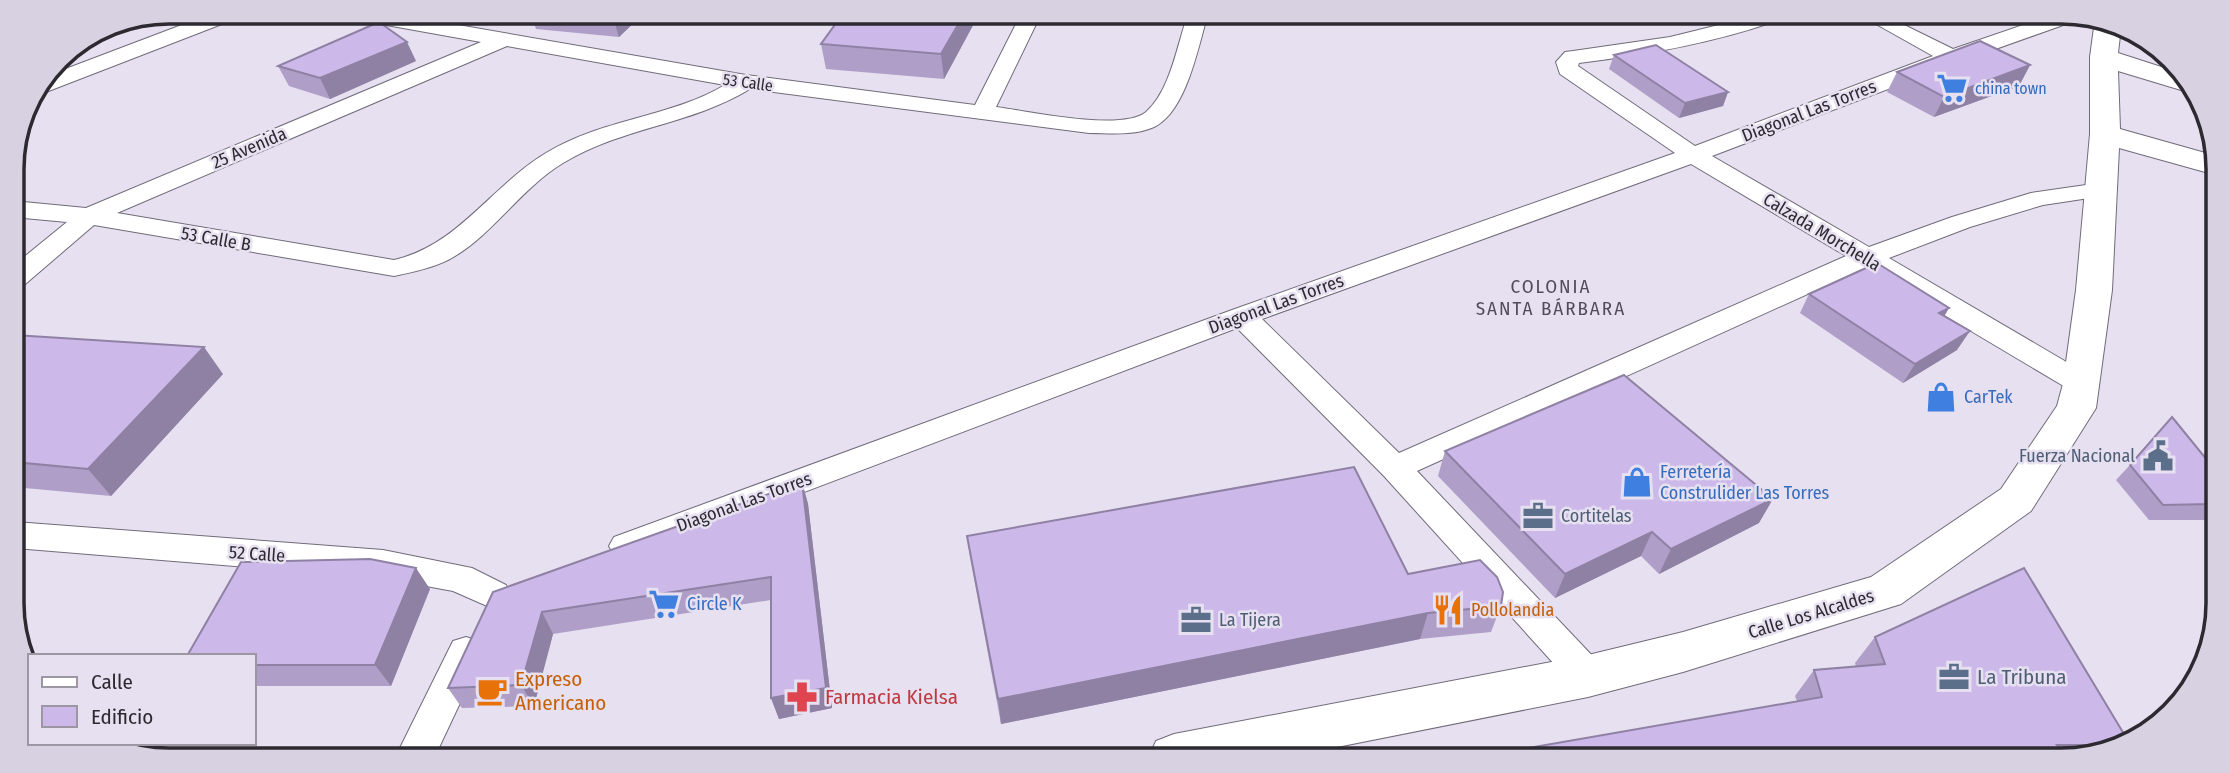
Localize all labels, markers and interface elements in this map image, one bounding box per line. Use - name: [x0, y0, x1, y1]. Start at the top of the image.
- street label: 53 Calle: [722, 70, 774, 95]
- supermarket icon: china town: [1935, 71, 1969, 105]
- street label: Diagonal Las Torres: [1739, 75, 1880, 147]
- place label: china town: [1975, 79, 2047, 98]
- street label: 25 Avenida: [208, 122, 290, 174]
- street label: Calzada Morchella: [1759, 188, 1885, 276]
- street label: 53 Calle B: [179, 222, 253, 256]
- street label: Diagonal Las Torres: [1205, 269, 1347, 339]
- district label: COLONIA SANTA BÁRBARA: [1476, 275, 1626, 320]
- shop icon: CarTek: [1924, 380, 1958, 414]
- place label: CarTek: [1964, 386, 2013, 408]
- public building icon: Fuerza Nacional: [2141, 439, 2175, 473]
- place label: Fuerza Nacional: [2019, 445, 2135, 467]
- place label: Ferretería Construlider Las Torres: [1660, 461, 1830, 504]
- shop icon: Ferretería Construlider Las Torres: [1620, 465, 1654, 499]
- street label: Diagonal Las Torres: [673, 467, 815, 537]
- office icon: Cortitelas: [1521, 499, 1555, 533]
- place label: Cortitelas: [1561, 505, 1632, 527]
- street label: 52 Calle: [228, 541, 286, 567]
- street label: Calle Los Alcaldes: [1745, 584, 1877, 644]
- supermarket icon: Circle K: [647, 587, 681, 621]
- place label: Circle K: [687, 593, 742, 615]
- restaurant icon: Pollolandia: [1431, 593, 1465, 627]
- place label: Pollolandia: [1471, 599, 1554, 621]
- office icon: La Tijera: [1179, 603, 1213, 637]
- place label: La Tijera: [1219, 609, 1281, 631]
- legend: [28, 654, 256, 745]
- office icon: La Tribuna: [1937, 660, 1971, 694]
- place label: La Tribuna: [1977, 664, 2067, 690]
- place label: Expreso Americano: [515, 666, 606, 716]
- text: Calle: [91, 669, 133, 695]
- cafe icon: Expreso Americano: [475, 674, 509, 708]
- pharmacy icon: Farmacia Kielsa: [785, 680, 819, 714]
- place label: Farmacia Kielsa: [825, 684, 958, 710]
- text: Edificio: [91, 704, 153, 730]

